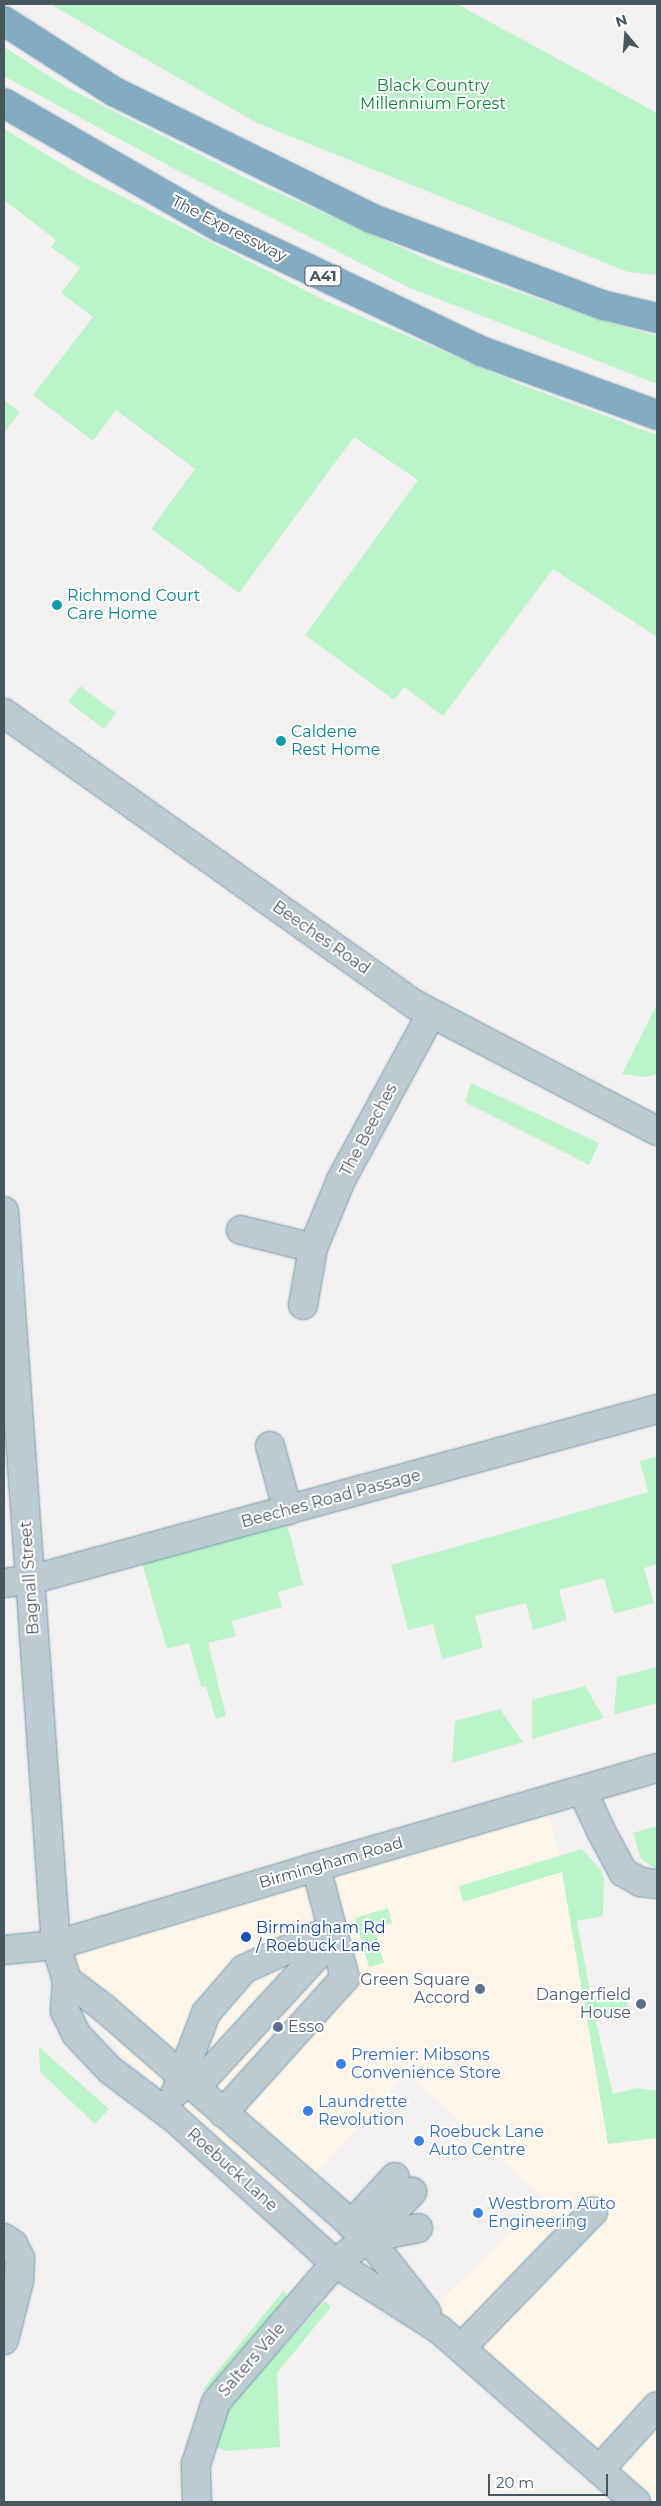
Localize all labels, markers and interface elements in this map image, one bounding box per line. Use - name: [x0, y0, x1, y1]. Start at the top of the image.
- north arrow: [601, 10, 651, 60]
- text: N: [613, 10, 630, 31]
- park label: Black Country Millennium Forest: [360, 76, 506, 114]
- street label: The Expressway: [168, 192, 290, 266]
- road number: A41: [304, 264, 342, 288]
- place label: Richmond Court Care Home: [67, 586, 200, 624]
- marker: Richmond Court Care Home: [51, 599, 63, 611]
- place label: Caldene Rest Home: [291, 722, 380, 760]
- marker: Caldene Rest Home: [275, 735, 287, 747]
- street label: Beeches Road: [269, 897, 373, 979]
- street label: The Beeches: [336, 1080, 402, 1180]
- street label: Beeches Road Passage: [239, 1466, 423, 1532]
- street label: Bagnall Street: [16, 1521, 44, 1635]
- street label: Birmingham Road: [257, 1833, 405, 1893]
- place label: Birmingham Rd / Roebuck Lane: [256, 1918, 386, 1956]
- marker: Birmingham Rd / Roebuck Lane: [240, 1931, 252, 1943]
- place label: Green Square Accord: [360, 1970, 470, 2008]
- marker: Green Square Accord: [474, 1983, 486, 1995]
- place label: Dangerfield House: [536, 1985, 631, 2023]
- marker: Dangerfield House: [635, 1998, 647, 2010]
- place label: Esso: [288, 2017, 324, 2037]
- marker: Esso: [272, 2021, 284, 2033]
- place label: Premier: Mibsons Convenience Store: [351, 2045, 501, 2083]
- marker: Premier: Mibsons Convenience Store: [335, 2058, 347, 2070]
- place label: Laundrette Revolution: [318, 2092, 407, 2130]
- marker: Laundrette Revolution: [302, 2105, 314, 2117]
- place label: Roebuck Lane Auto Centre: [429, 2122, 544, 2160]
- street label: Roebuck Lane: [183, 2124, 281, 2216]
- marker: Roebuck Lane Auto Centre: [413, 2135, 425, 2147]
- place label: Westbrom Auto Engineering: [488, 2194, 615, 2232]
- marker: Westbrom Auto Engineering: [472, 2207, 484, 2219]
- street label: Salters Vale: [215, 2319, 289, 2401]
- scale bar: [491, 2464, 611, 2496]
- text: 20 m: [496, 2473, 534, 2492]

